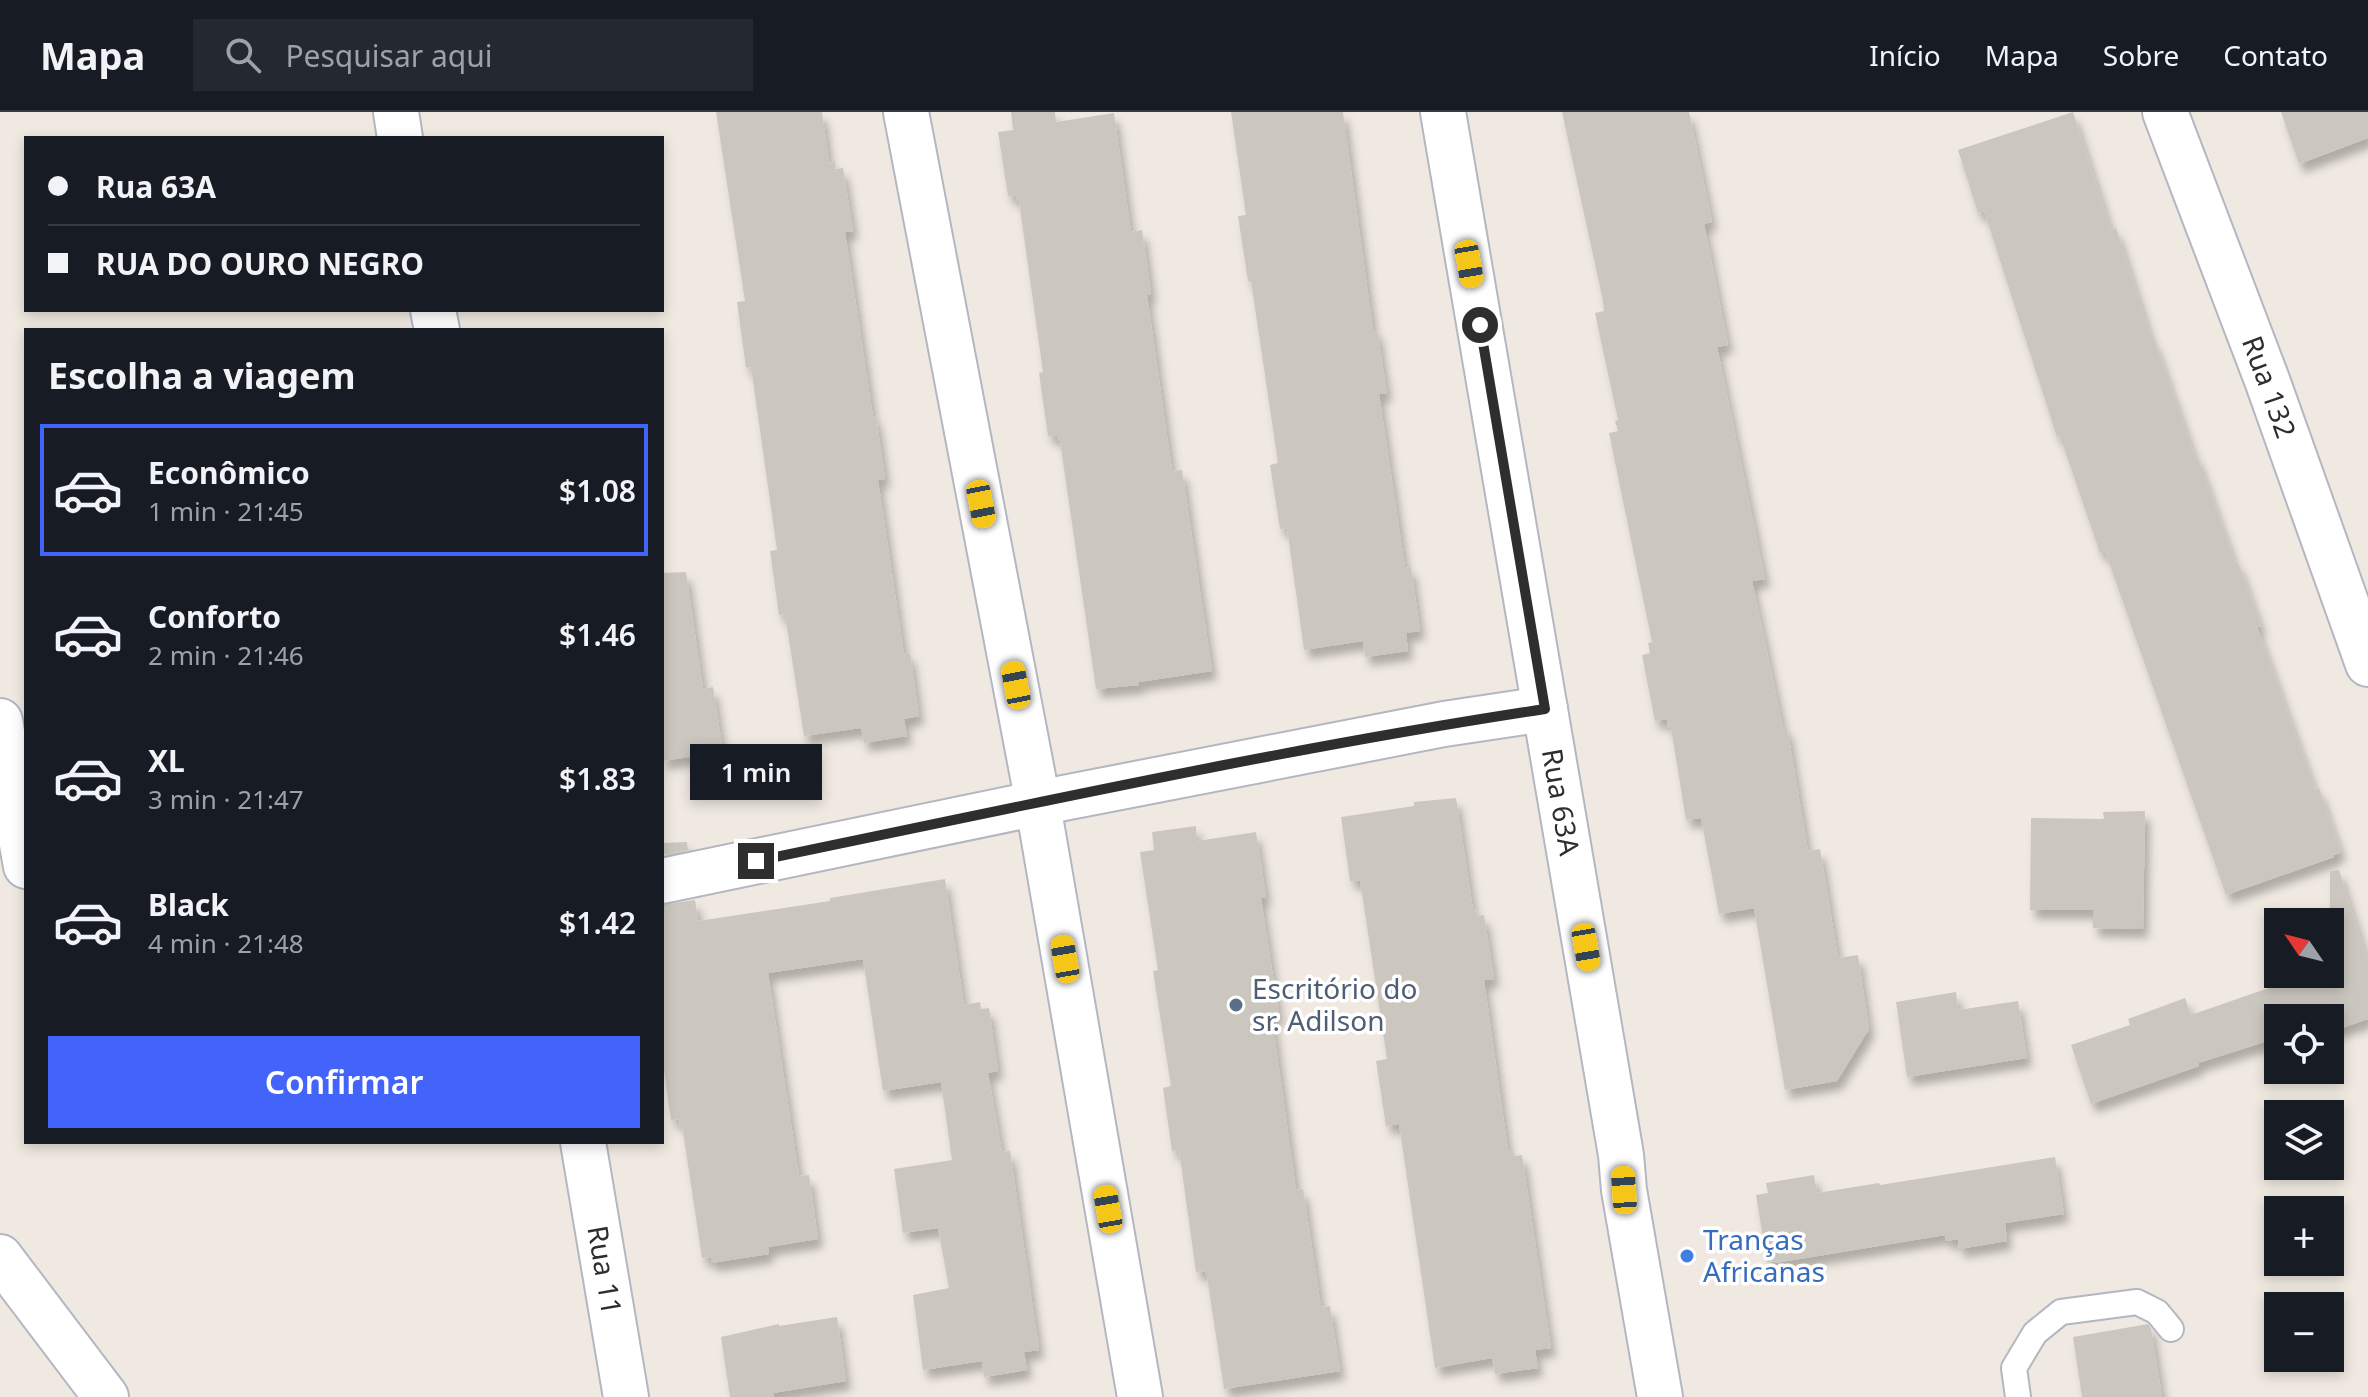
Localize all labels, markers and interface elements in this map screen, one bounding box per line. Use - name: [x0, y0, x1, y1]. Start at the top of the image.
- search box: [193, 19, 753, 91]
- text: Mapa: [40, 29, 145, 81]
- icon: search: [221, 33, 265, 77]
- text: Pesquisar aqui: [285, 35, 493, 76]
- text: Início: [1869, 36, 1941, 74]
- text: Mapa: [1985, 36, 2059, 74]
- text: Sobre: [2103, 36, 2179, 74]
- text: Contato: [2223, 36, 2328, 74]
- text: Rua 63A: [96, 166, 216, 207]
- car: [1453, 238, 1485, 290]
- text: RUA DO OURO NEGRO: [96, 243, 424, 284]
- route start: [1462, 307, 1498, 343]
- street label: Rua 132: [2234, 330, 2306, 443]
- text: Escolha a viagem: [48, 351, 356, 400]
- text: Econômico: [148, 452, 310, 493]
- icon: car: [52, 454, 124, 526]
- text: $1.08: [559, 470, 636, 511]
- car: [965, 478, 997, 530]
- text: 1 min · 21:45: [148, 493, 304, 529]
- text: Conforto: [148, 596, 281, 637]
- icon: car: [52, 598, 124, 670]
- text: $1.46: [559, 614, 636, 655]
- text: 2 min · 21:46: [148, 637, 304, 673]
- car: [1000, 659, 1032, 711]
- text: XL: [148, 740, 185, 781]
- icon: car: [52, 742, 124, 814]
- callout: 1 min: [690, 745, 822, 801]
- street label: Rua 63A: [1534, 746, 1590, 858]
- text: 1 min: [721, 754, 791, 790]
- text: $1.83: [559, 758, 636, 799]
- text: 3 min · 21:47: [148, 781, 304, 817]
- route end: [738, 843, 774, 879]
- text: Black: [148, 884, 229, 925]
- icon: car: [52, 886, 124, 958]
- text: $1.42: [559, 902, 636, 943]
- north arrow: [2264, 908, 2344, 988]
- map controls: [2264, 908, 2344, 1372]
- car: [1570, 921, 1602, 973]
- text: 4 min · 21:48: [148, 925, 304, 961]
- car: [1049, 933, 1081, 985]
- place label: Escritório do sr. Adilson: [1252, 969, 1417, 1039]
- marker: Escritório do sr. Adilson: [1227, 996, 1245, 1014]
- button: locate: [2264, 1004, 2344, 1084]
- button: Confirmar: [48, 1036, 640, 1128]
- button: layers: [2264, 1100, 2344, 1180]
- car: [1610, 1165, 1638, 1215]
- car: [1092, 1183, 1124, 1235]
- button: +: [2264, 1196, 2344, 1276]
- place label: Tranças Africanas: [1703, 1220, 1825, 1290]
- street label: Rua 11: [579, 1223, 632, 1317]
- marker: Tranças Africanas: [1678, 1247, 1696, 1265]
- button: −: [2264, 1292, 2344, 1372]

